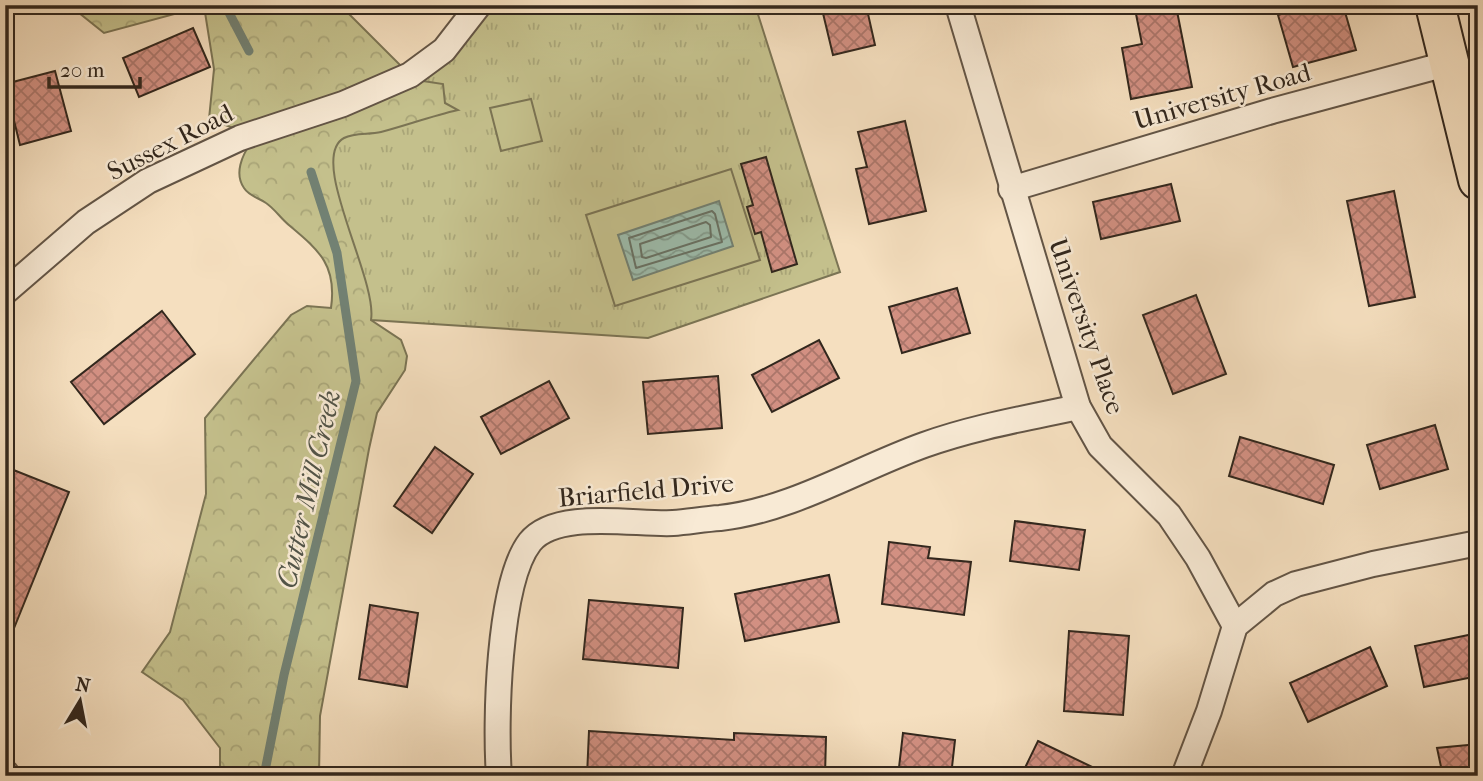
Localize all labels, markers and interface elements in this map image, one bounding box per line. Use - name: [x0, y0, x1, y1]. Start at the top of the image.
- scale bar: [49, 46, 140, 90]
- street label: University Road: [1130, 56, 1315, 137]
- text: 20 m: [60, 58, 105, 82]
- street label: Sussex Road: [102, 97, 239, 187]
- street label: University Place: [1042, 234, 1131, 418]
- water label: Cutter Mill Creek: [270, 387, 347, 591]
- street label: Briarfield Drive: [557, 467, 735, 514]
- north arrow: [46, 666, 116, 736]
- text: N: [74, 673, 92, 697]

